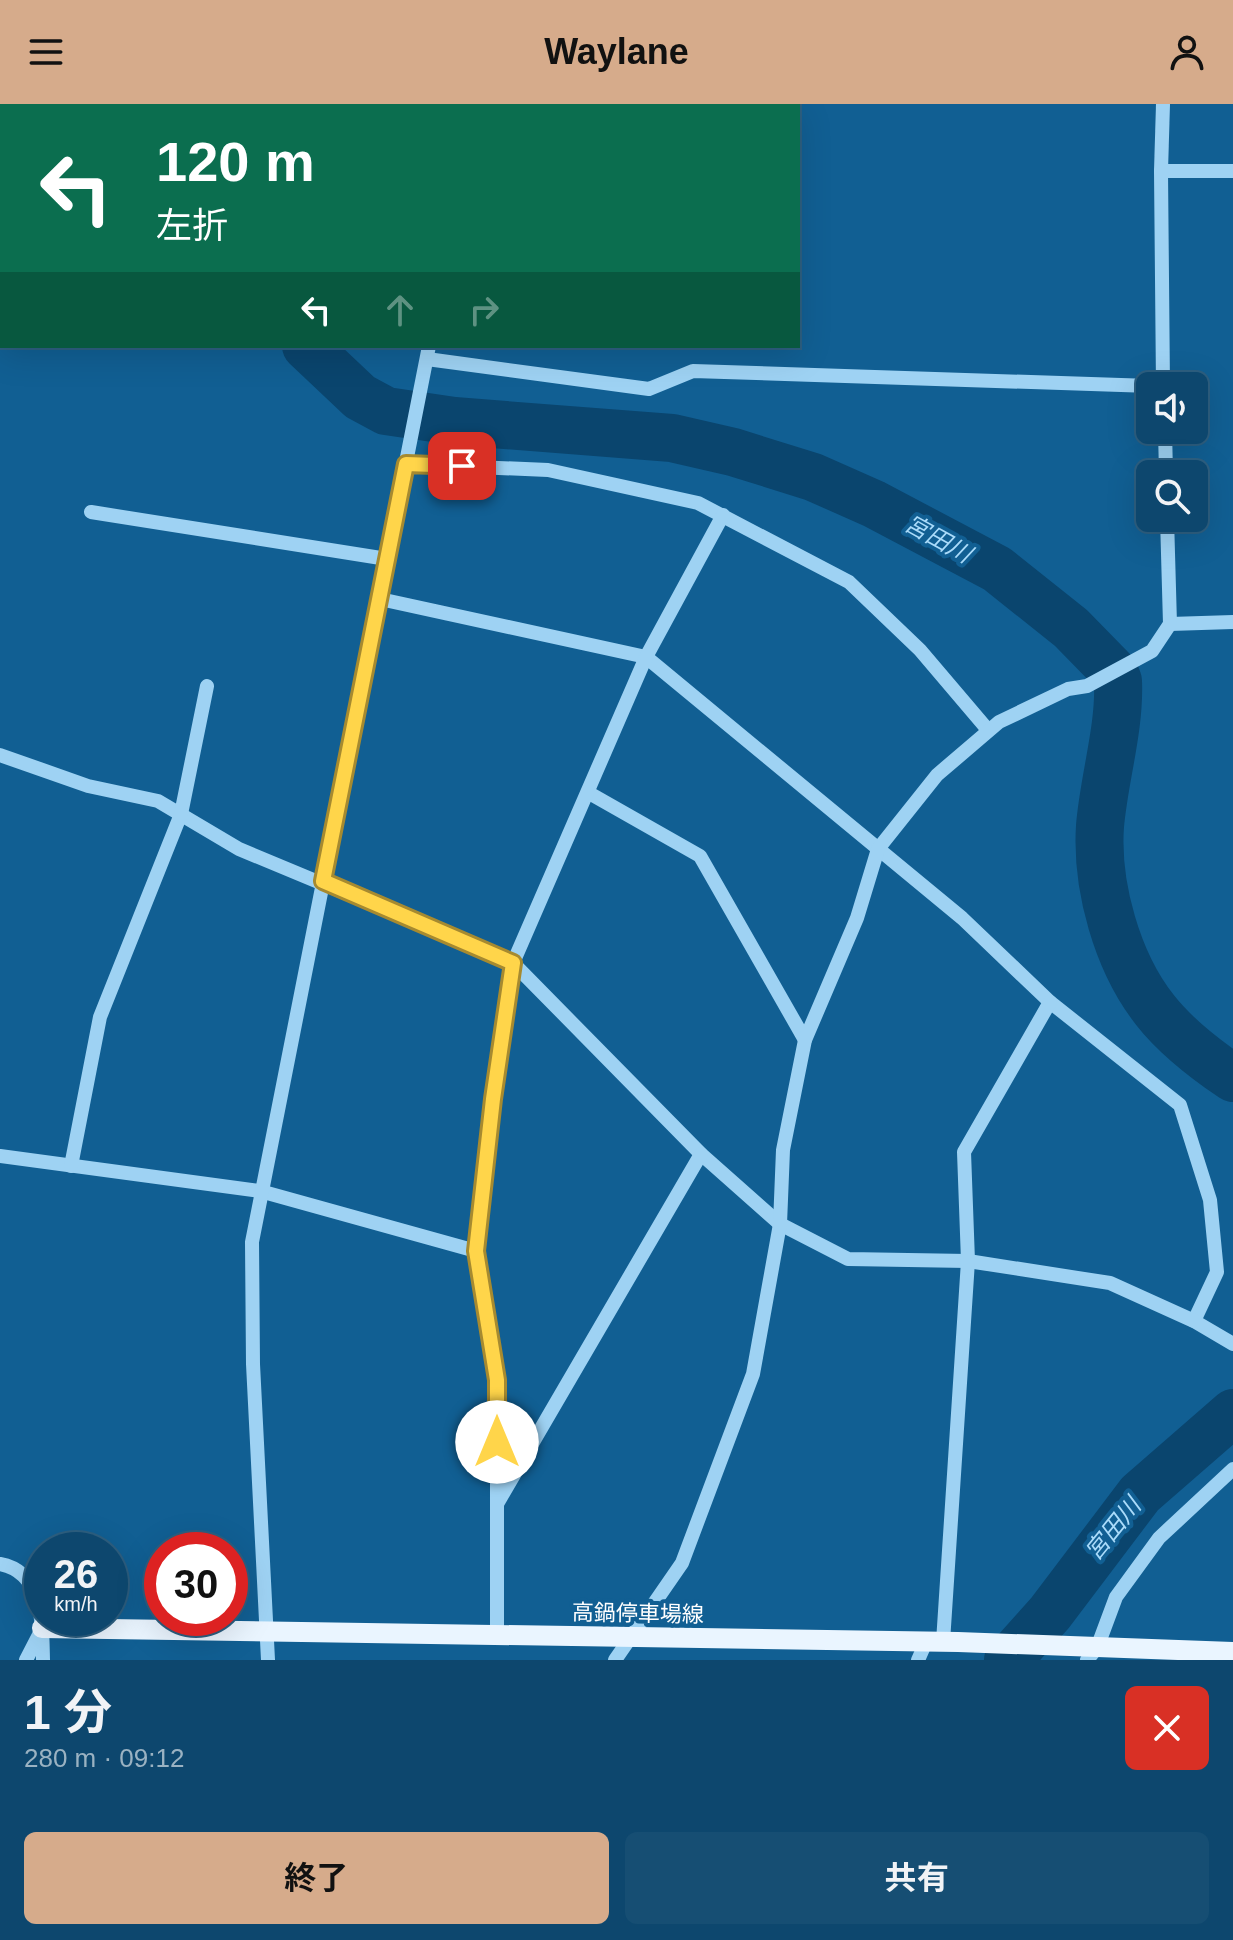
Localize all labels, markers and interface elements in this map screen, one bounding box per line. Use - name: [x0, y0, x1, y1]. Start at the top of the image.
- icon: menu: [24, 30, 68, 74]
- icon: person: [1165, 30, 1209, 74]
- text: Waylane: [544, 31, 689, 72]
- text: 120 m: [156, 130, 315, 193]
- icon: left: [24, 136, 128, 240]
- text: 左折: [156, 205, 228, 246]
- icon: left: [294, 288, 338, 332]
- icon: ahead: [378, 288, 422, 332]
- icon: right: [462, 288, 506, 332]
- map controls: [1136, 372, 1208, 532]
- button: sound: [1136, 372, 1208, 444]
- pin: [428, 432, 496, 500]
- icon: arrive: [440, 444, 484, 488]
- button: search: [1136, 460, 1208, 532]
- water label: 宮田川: [900, 509, 979, 569]
- position arrow: [455, 1400, 539, 1484]
- water label: 宮田川: [1079, 1490, 1148, 1565]
- speed limit sign: 30: [144, 1532, 248, 1636]
- text: 26: [54, 1552, 98, 1596]
- text: km/h: [54, 1593, 98, 1615]
- street label: 高鍋停車場線: [572, 1600, 704, 1627]
- text: 1 分: [24, 1686, 112, 1739]
- button: close: [1125, 1686, 1209, 1770]
- text: 280 m · 09:12: [24, 1743, 184, 1773]
- button: 終了: [24, 1832, 609, 1924]
- button: 共有: [625, 1832, 1209, 1924]

